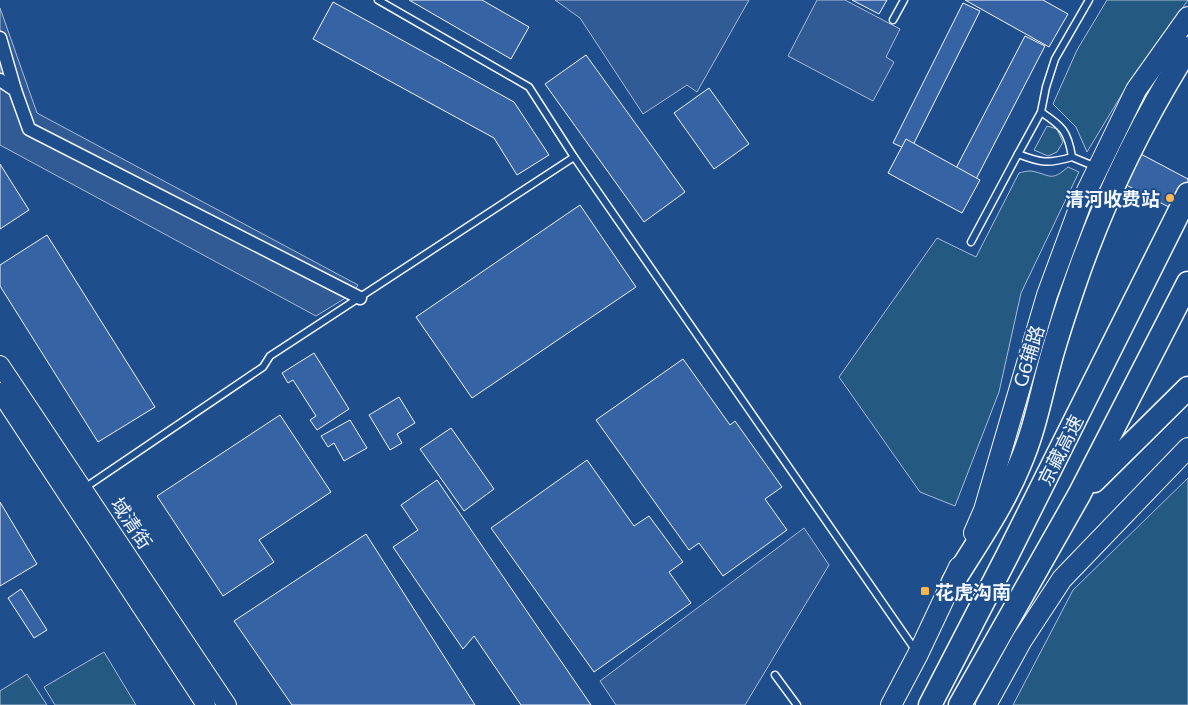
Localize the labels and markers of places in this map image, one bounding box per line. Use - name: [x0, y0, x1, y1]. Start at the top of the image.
- place label: 清河收费站: [1065, 187, 1160, 210]
- marker: 清河收费站: [1164, 192, 1176, 204]
- place label: 花虎沟南: [935, 580, 1011, 603]
- marker: 花虎沟南: [919, 585, 931, 597]

